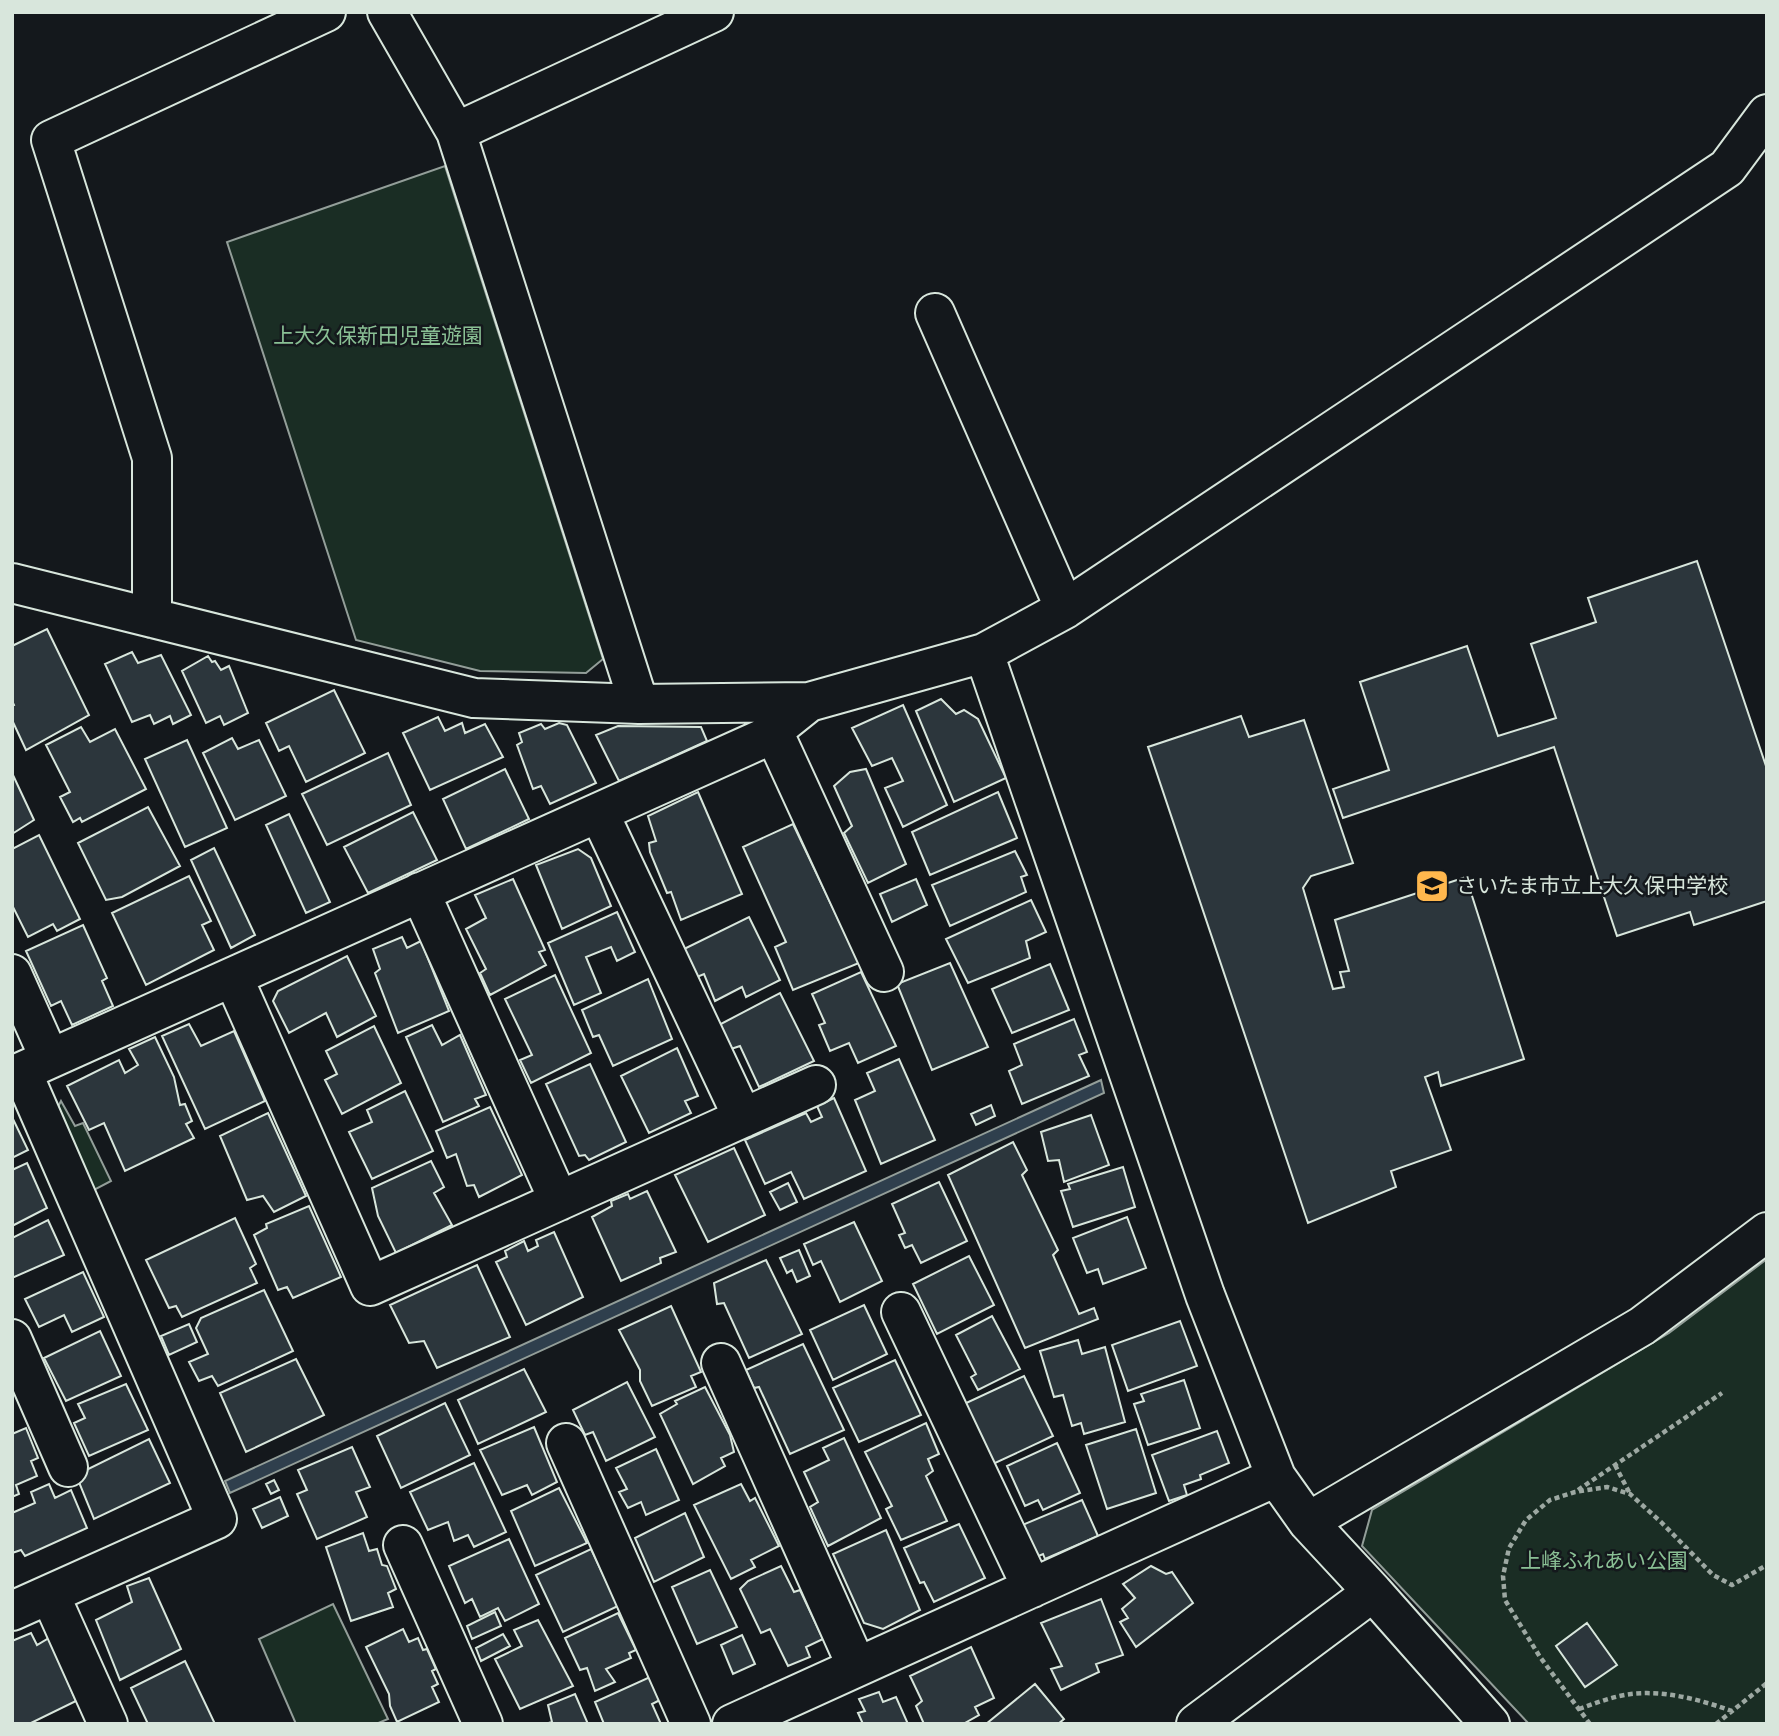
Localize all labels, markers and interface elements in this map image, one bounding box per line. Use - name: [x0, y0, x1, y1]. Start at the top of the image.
- park label: 上大久保新田児童遊園: [273, 323, 483, 349]
- school or university icon: さいたま市立上大久保中学校: [1413, 867, 1451, 905]
- place label: さいたま市立上大久保中学校: [1456, 873, 1728, 899]
- park label: 上峰ふれあい公園: [1520, 1548, 1688, 1574]

